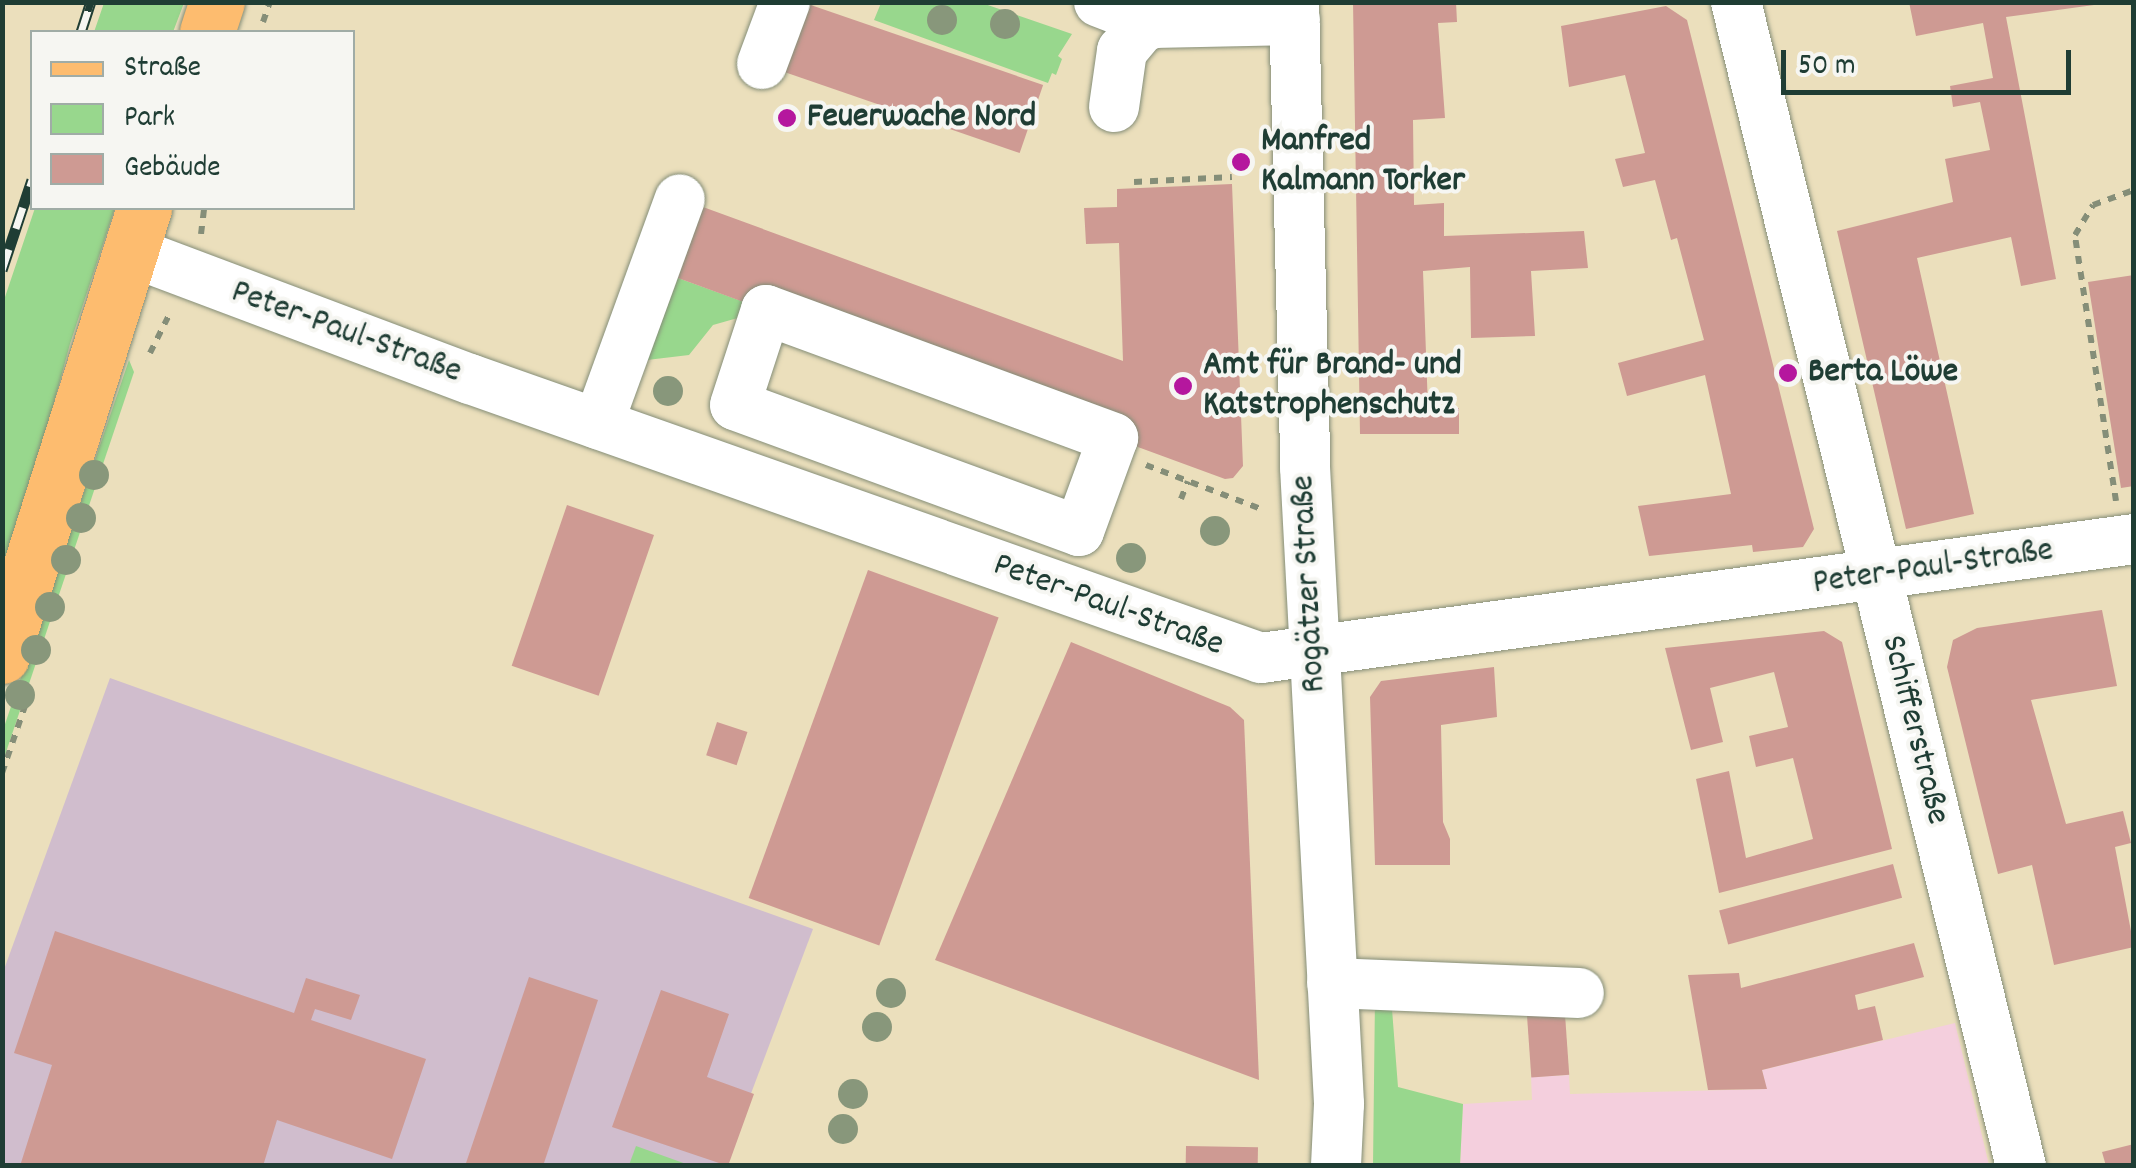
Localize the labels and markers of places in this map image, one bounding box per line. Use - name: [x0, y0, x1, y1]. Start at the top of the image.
- place label: Feuerwache Nord: [807, 97, 1036, 139]
- marker: Feuerwache Nord: [776, 107, 798, 129]
- place label: Manfred Kalmann Torker: [1261, 121, 1465, 203]
- marker: Manfred Kalmann Torker: [1230, 151, 1252, 173]
- place label: Amt für Brand- und Katstrophenschutz: [1203, 345, 1462, 427]
- place label: Berta Löwe: [1808, 352, 1958, 394]
- marker: Berta Löwe: [1777, 362, 1799, 384]
- marker: Amt für Brand- und Katstrophenschutz: [1172, 375, 1194, 397]

